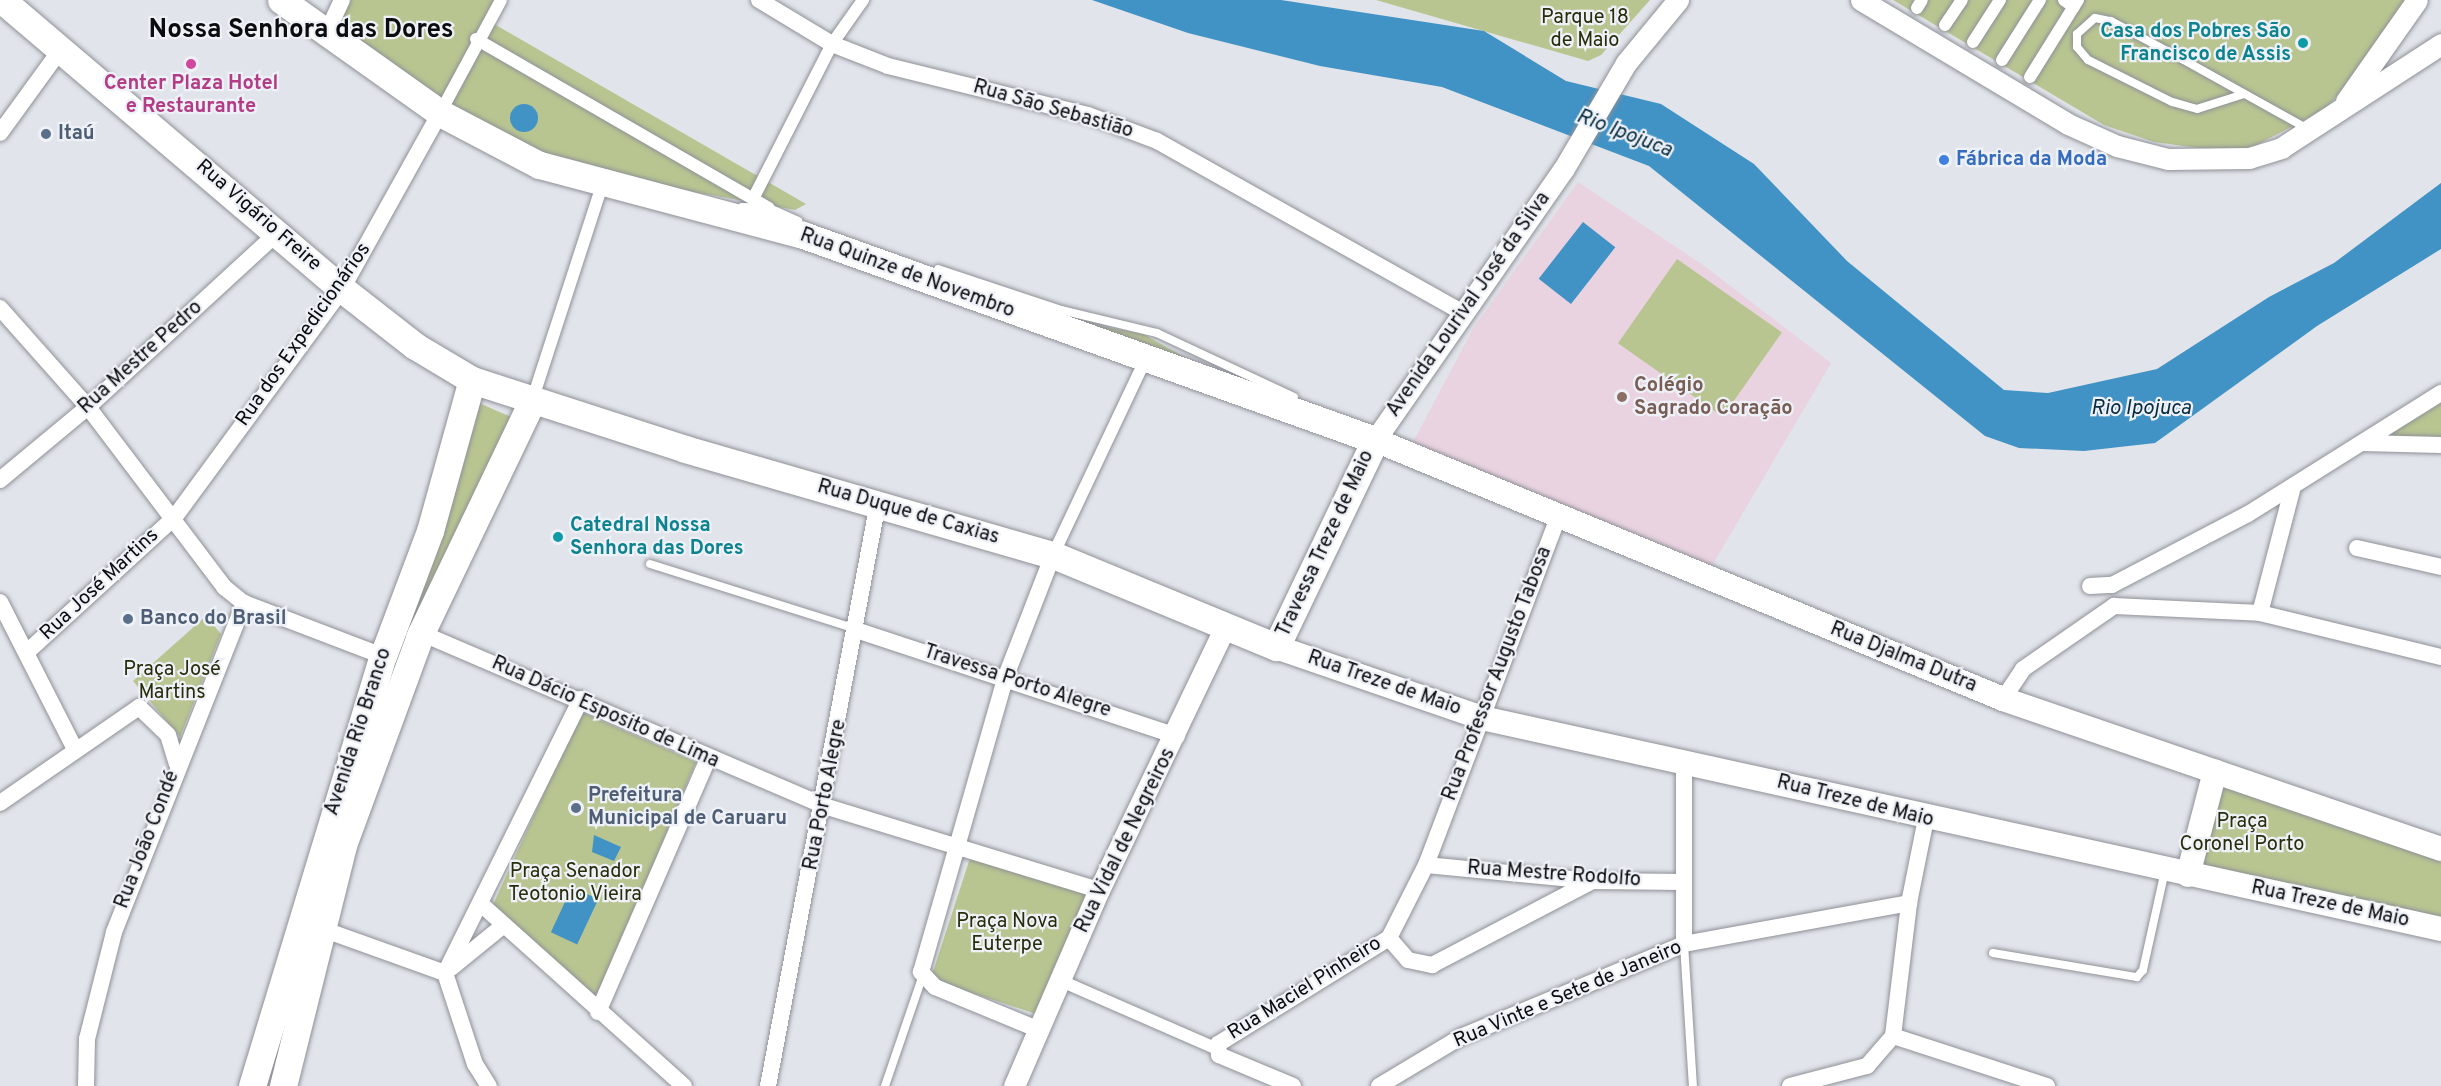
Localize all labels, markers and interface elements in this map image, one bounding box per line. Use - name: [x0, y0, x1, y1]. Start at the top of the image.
- park label: Parque 18 de Maio: [1541, 6, 1629, 53]
- district label: Nossa Senhora das Dores: [148, 15, 454, 47]
- place label: Casa dos Pobres São Francisco de Assis: [2100, 20, 2291, 67]
- marker: Casa dos Pobres São Francisco de Assis: [2296, 36, 2310, 50]
- marker: Center Plaza Hotel e Restaurante: [184, 57, 198, 71]
- place label: Center Plaza Hotel e Restaurante: [104, 73, 278, 120]
- street label: Rua São Sebastião: [970, 76, 1136, 144]
- water label: Rio Ipojuca: [1573, 104, 1675, 164]
- place label: Itaú: [58, 122, 95, 146]
- marker: Itaú: [39, 127, 53, 141]
- place label: Fábrica da Moda: [1956, 148, 2107, 172]
- marker: Fábrica da Moda: [1937, 153, 1951, 167]
- street label: Rua Vigário Freire: [190, 155, 326, 277]
- street label: Avenida Lourival José da Silva: [1382, 188, 1556, 422]
- street label: Rua Quinze de Novembro: [796, 224, 1018, 324]
- street label: Rua dos Expedicionários: [232, 239, 376, 431]
- street label: Rua Mestre Pedro: [74, 296, 208, 420]
- place label: Colégio Sagrado Coração: [1634, 374, 1793, 421]
- marker: Colégio Sagrado Coração: [1615, 390, 1629, 404]
- water label: Rio Ipojuca: [2091, 396, 2191, 422]
- street label: Travessa Treze de Maio: [1272, 446, 1380, 642]
- street label: Rua Duque de Caxias: [814, 476, 1002, 550]
- place label: Catedral Nossa Senhora das Dores: [570, 514, 743, 561]
- street label: Rua José Martins: [36, 524, 164, 646]
- marker: Catedral Nossa Senhora das Dores: [551, 530, 565, 544]
- street label: Rua Professor Augusto Tabosa: [1438, 543, 1558, 805]
- place label: Banco do Brasil: [140, 607, 287, 631]
- marker: Banco do Brasil: [121, 612, 135, 626]
- street label: Rua Djalma Dutra: [1826, 618, 1980, 698]
- street label: Travessa Porto Alegre: [920, 640, 1114, 724]
- street label: Avenida Rio Branco: [321, 645, 397, 819]
- street label: Rua Treze de Maio: [1304, 646, 1464, 722]
- street label: Rua Dácio Esposito de Lima: [488, 652, 722, 774]
- park label: Praça José Martins: [123, 658, 221, 705]
- street label: Rua Porto Alegre: [800, 717, 852, 873]
- street label: Rua Vidal de Negreiros: [1071, 744, 1181, 938]
- street label: Rua João Condé: [111, 768, 185, 912]
- street label: Rua Treze de Maio: [1774, 771, 1936, 833]
- place label: Prefeitura Municipal de Caruaru: [588, 784, 787, 831]
- marker: Prefeitura Municipal de Caruaru: [569, 801, 583, 815]
- park label: Praça Coronel Porto: [2179, 810, 2305, 857]
- street label: Rua Mestre Rodolfo: [1466, 857, 1642, 893]
- park label: Praça Senador Teotonio Vieira: [508, 860, 642, 907]
- street label: Rua Treze de Maio: [2248, 876, 2412, 934]
- park label: Praça Nova Euterpe: [956, 910, 1058, 957]
- street label: Rua Maciel Pinheiro: [1224, 932, 1386, 1046]
- street label: Rua Vinte e Sete de Janeiro: [1450, 936, 1686, 1054]

